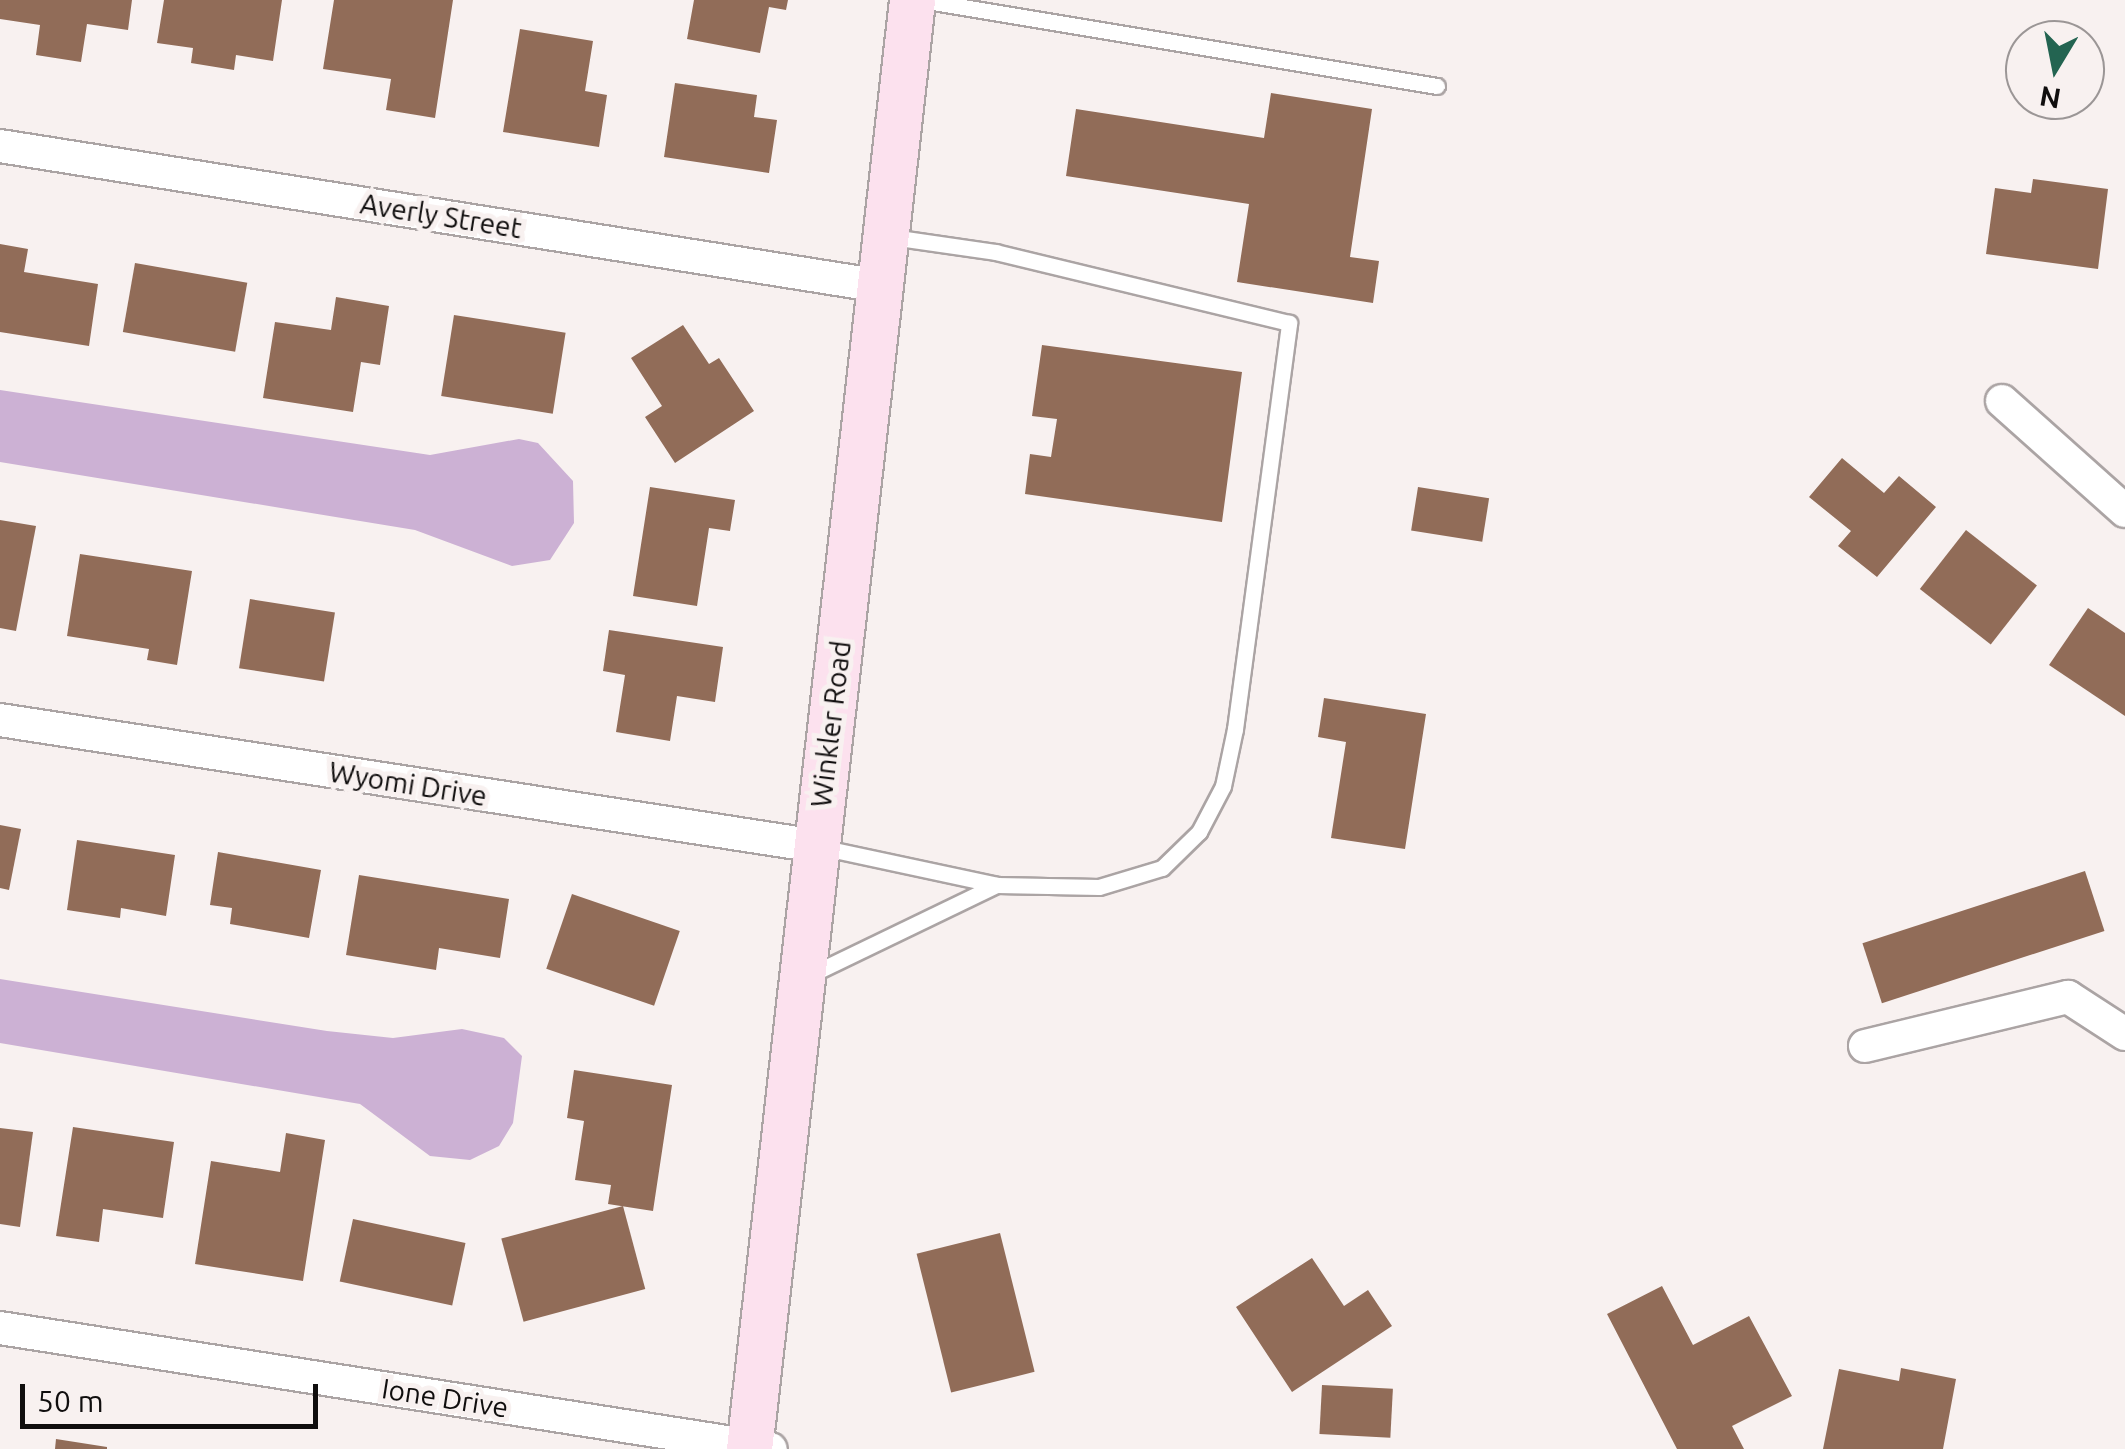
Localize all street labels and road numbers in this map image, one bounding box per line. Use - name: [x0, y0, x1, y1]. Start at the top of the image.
- street label: Averly Street: [358, 187, 524, 245]
- street label: Winkler Road: [804, 639, 858, 809]
- street label: Wyomi Drive: [327, 755, 489, 813]
- street label: Ione Drive: [379, 1371, 511, 1425]

